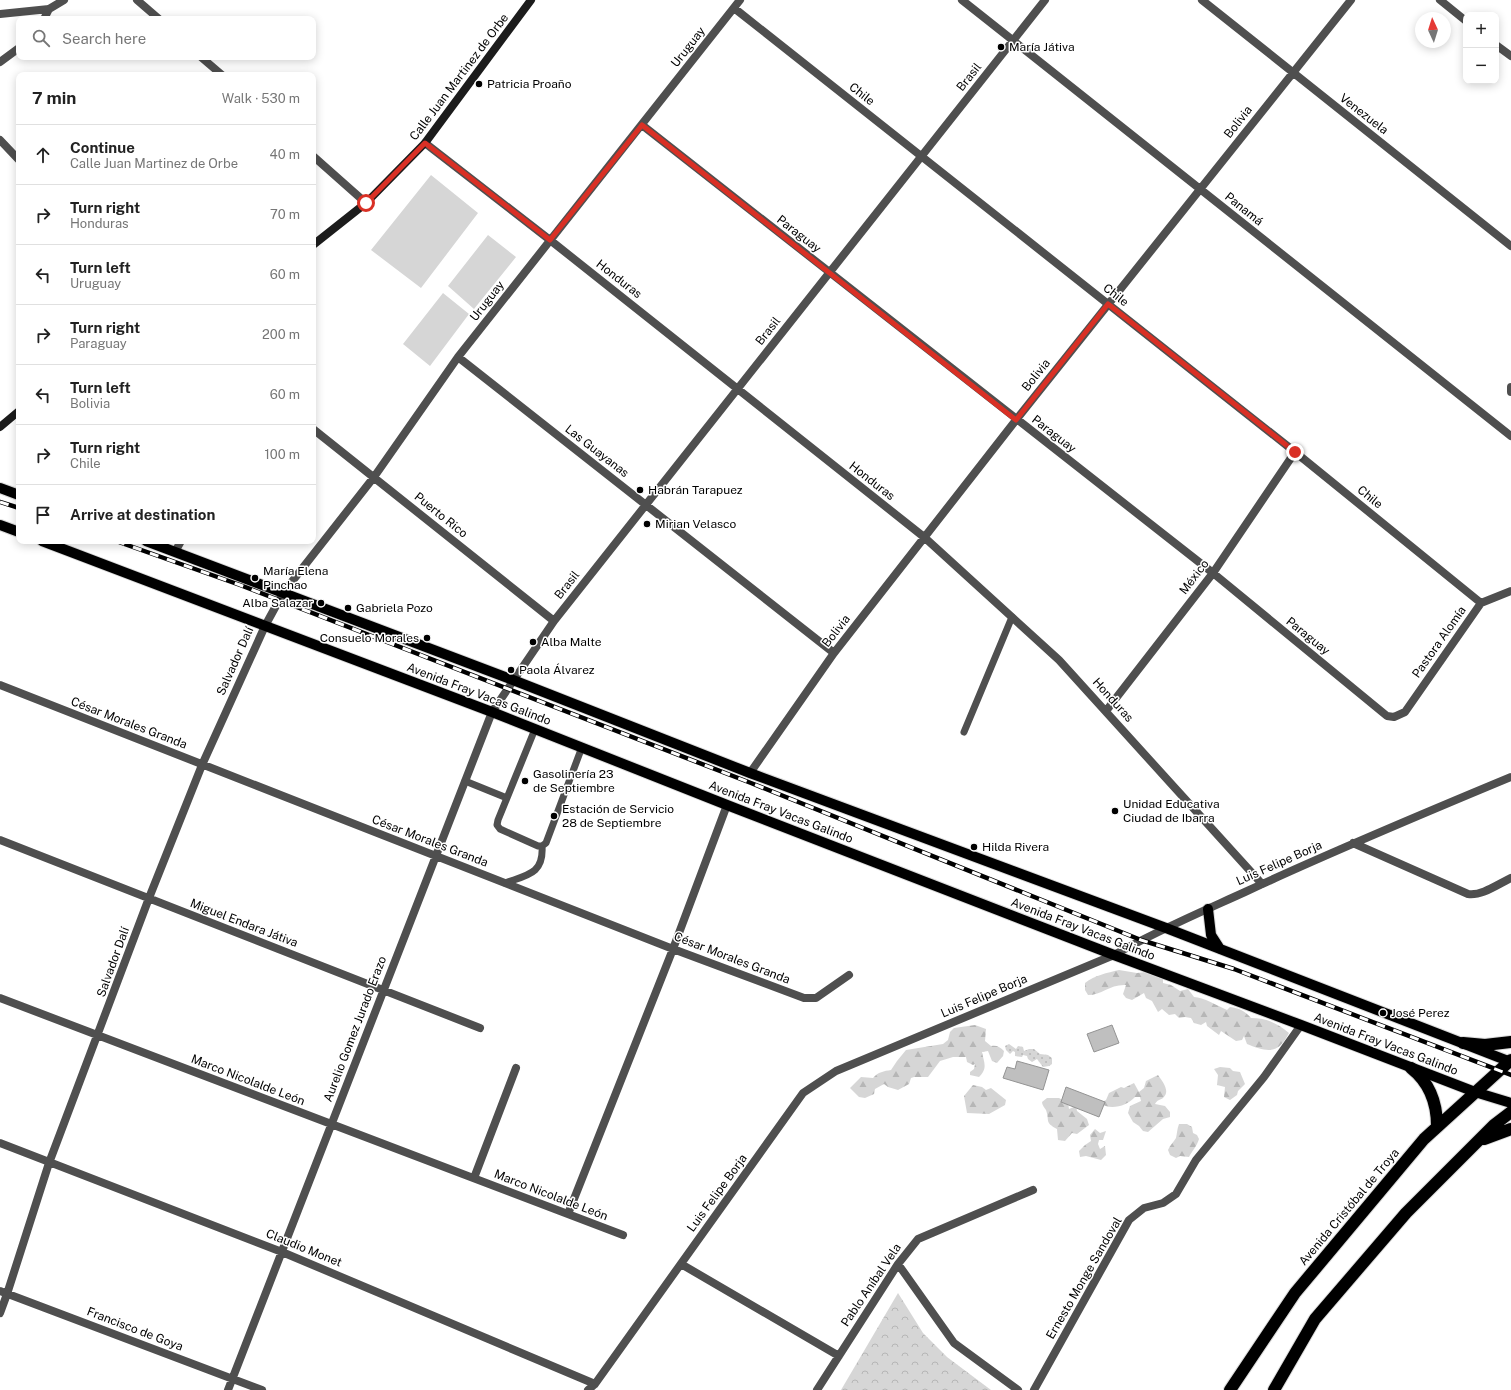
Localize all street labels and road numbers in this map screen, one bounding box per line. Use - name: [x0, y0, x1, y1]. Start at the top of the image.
- street label: Calle Juan Martinez de Orbe: [407, 11, 511, 143]
- street label: Uruguay: [668, 24, 708, 70]
- street label: Brasil: [954, 60, 985, 94]
- street label: Chile: [847, 80, 878, 108]
- street label: Venezuela: [1337, 91, 1391, 137]
- street label: Bolivia: [1221, 103, 1255, 141]
- street label: Panamá: [1222, 189, 1266, 229]
- street label: Paraguay: [774, 212, 824, 256]
- street label: Honduras: [593, 257, 645, 301]
- street label: Uruguay: [467, 278, 507, 324]
- street label: Chile: [1101, 281, 1132, 309]
- street label: Brasil: [753, 314, 784, 348]
- street label: Bolivia: [1019, 356, 1053, 394]
- street label: Paraguay: [1029, 412, 1079, 456]
- street label: Las Guayanas: [562, 422, 632, 480]
- street label: Honduras: [846, 459, 898, 503]
- street label: Chile: [1355, 483, 1386, 511]
- street label: Puerto Rico: [412, 489, 471, 541]
- street label: México: [1176, 557, 1212, 597]
- street label: Brasil: [552, 568, 583, 602]
- street label: Pastora Alomía: [1409, 604, 1469, 680]
- street label: Bolivia: [819, 612, 853, 650]
- street label: Paraguay: [1283, 614, 1333, 658]
- street label: Salvador Dalí: [214, 624, 257, 697]
- street label: Avenida Fray Vacas Galindo: [405, 660, 553, 728]
- street label: Honduras: [1090, 675, 1136, 725]
- street label: César Morales Granda: [69, 694, 189, 752]
- street label: Avenida Fray Vacas Galindo: [707, 778, 855, 846]
- street label: César Morales Granda: [370, 812, 490, 870]
- street label: Luis Felipe Borja: [1234, 838, 1324, 888]
- street label: Avenida Fray Vacas Galindo: [1009, 895, 1157, 963]
- street label: Miguel Endara Játiva: [188, 896, 300, 950]
- street label: Salvador Dalí: [94, 924, 133, 999]
- street label: César Morales Granda: [672, 929, 792, 987]
- street label: Aurelio Gomez Jurado Erazo: [321, 954, 389, 1104]
- street label: Luis Felipe Borja: [939, 972, 1029, 1020]
- street label: Avenida Fray Vacas Galindo: [1312, 1010, 1460, 1078]
- street label: Marco Nicolalde León: [189, 1052, 307, 1108]
- street label: Avenida Cristóbal de Troya: [1296, 1146, 1402, 1268]
- street label: Luis Felipe Borja: [684, 1152, 750, 1234]
- street label: Marco Nicolalde León: [492, 1167, 610, 1223]
- street label: Ernesto Monge Sandoval: [1043, 1214, 1125, 1341]
- street label: Claudio Monet: [264, 1226, 344, 1270]
- street label: Pablo Aníbal Vela: [838, 1241, 904, 1329]
- street label: Francisco de Goya: [85, 1304, 185, 1354]

